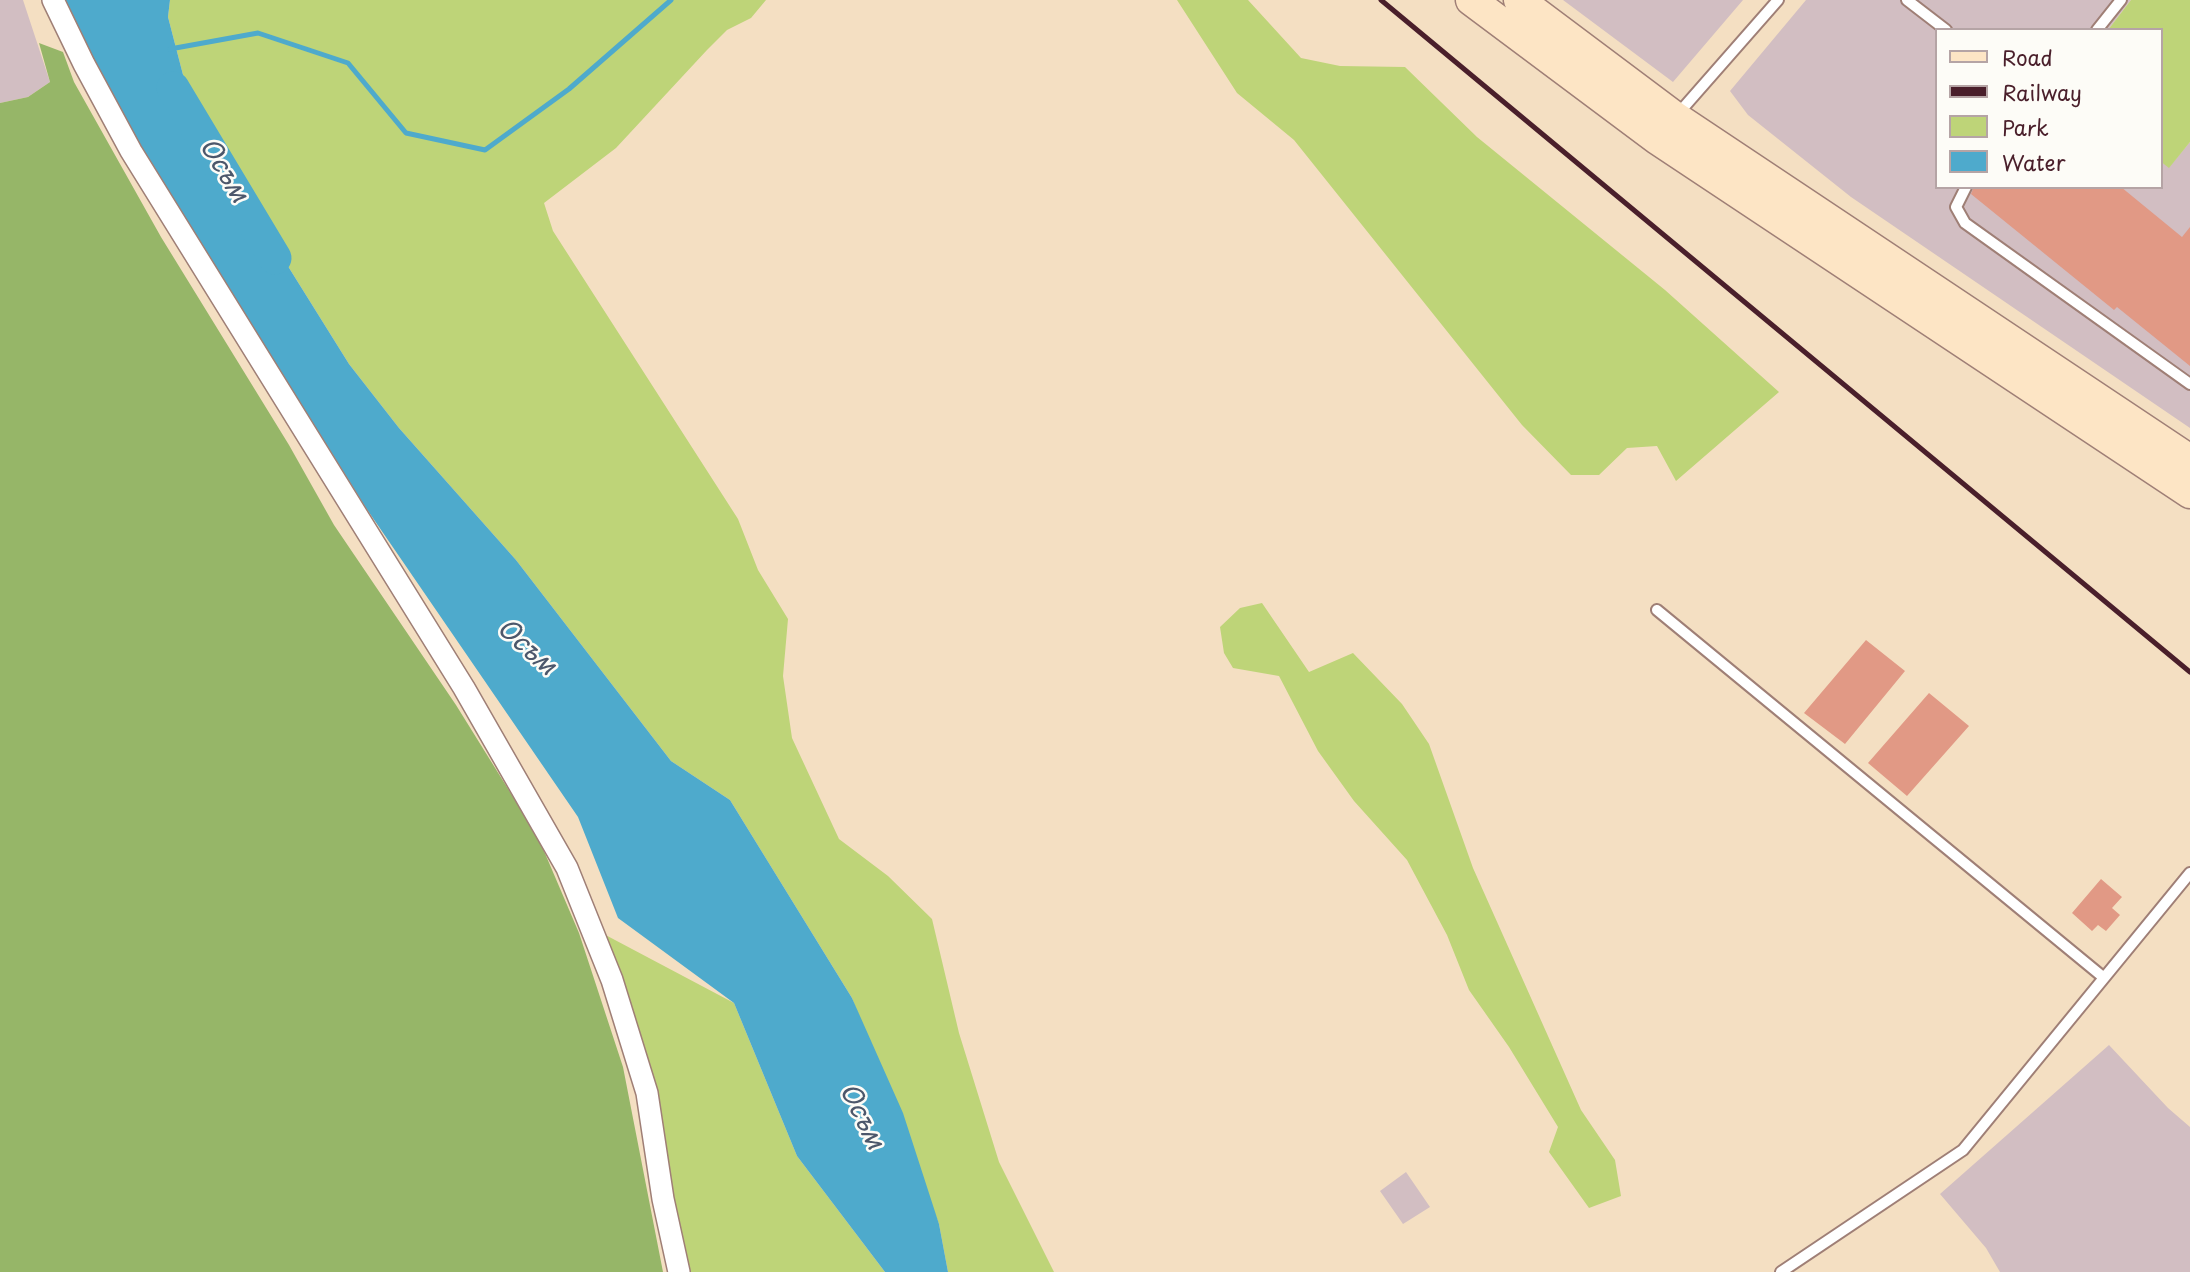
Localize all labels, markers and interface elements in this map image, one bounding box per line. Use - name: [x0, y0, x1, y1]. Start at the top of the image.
- legend: [1934, 28, 2162, 189]
- text: Road: [2002, 41, 2053, 73]
- text: Railway: [2002, 76, 2082, 108]
- text: Park: [2002, 111, 2049, 143]
- water label: Осъм: [192, 133, 254, 209]
- text: Water: [2002, 146, 2065, 178]
- water label: Осъм: [489, 613, 563, 683]
- water label: Осъм: [832, 1079, 890, 1155]

